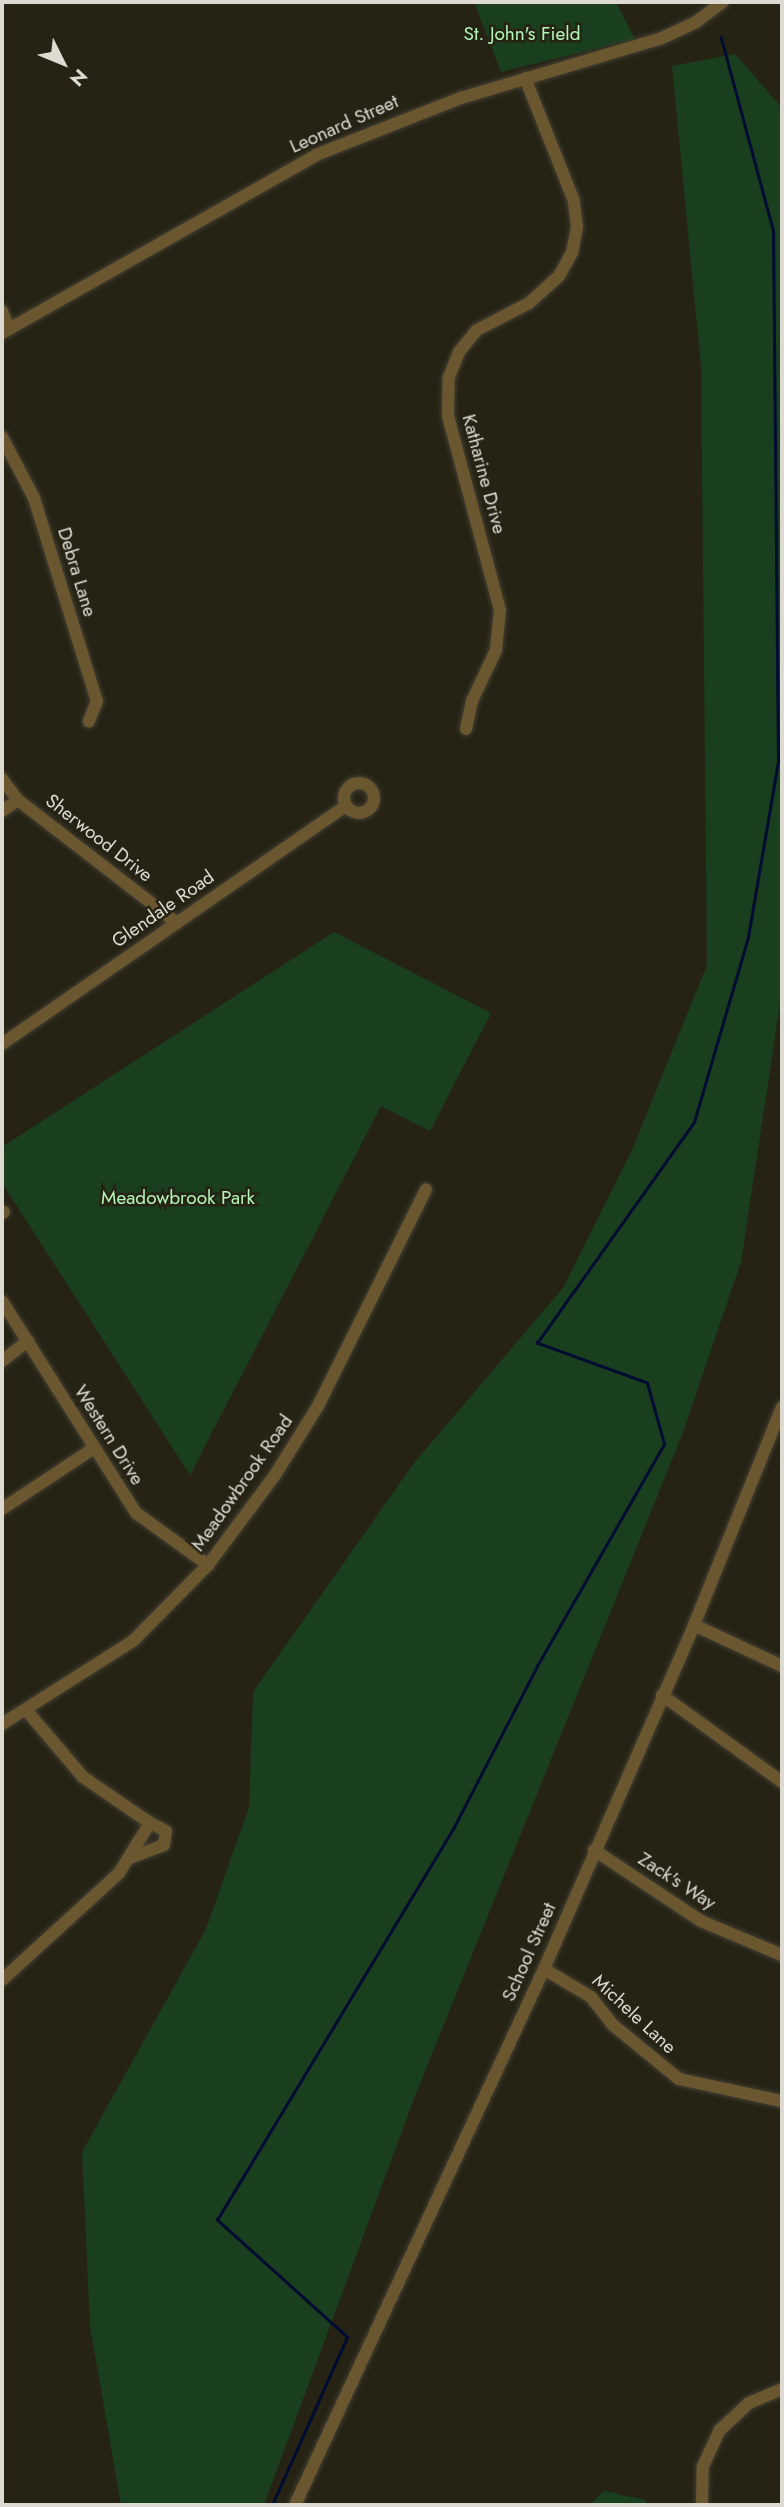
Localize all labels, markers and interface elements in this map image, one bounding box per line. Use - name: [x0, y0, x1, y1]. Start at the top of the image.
- park label: St. John's Field: [464, 23, 580, 45]
- north arrow: [28, 28, 98, 98]
- text: N: [64, 63, 94, 92]
- street label: Leonard Street: [286, 90, 402, 158]
- street label: Katharine Drive: [457, 412, 511, 536]
- street label: Debra Lane: [53, 525, 101, 619]
- street label: Sherwood Drive: [41, 789, 157, 887]
- street label: Glendale Road: [107, 865, 219, 953]
- park label: Meadowbrook Park: [101, 1187, 255, 1209]
- street label: Western Drive: [69, 1381, 149, 1489]
- street label: Meadowbrook Road: [186, 1411, 298, 1555]
- street label: Zack's Way: [634, 1847, 720, 1915]
- street label: School Street: [497, 1899, 561, 2005]
- street label: Michele Lane: [587, 1969, 681, 2059]

